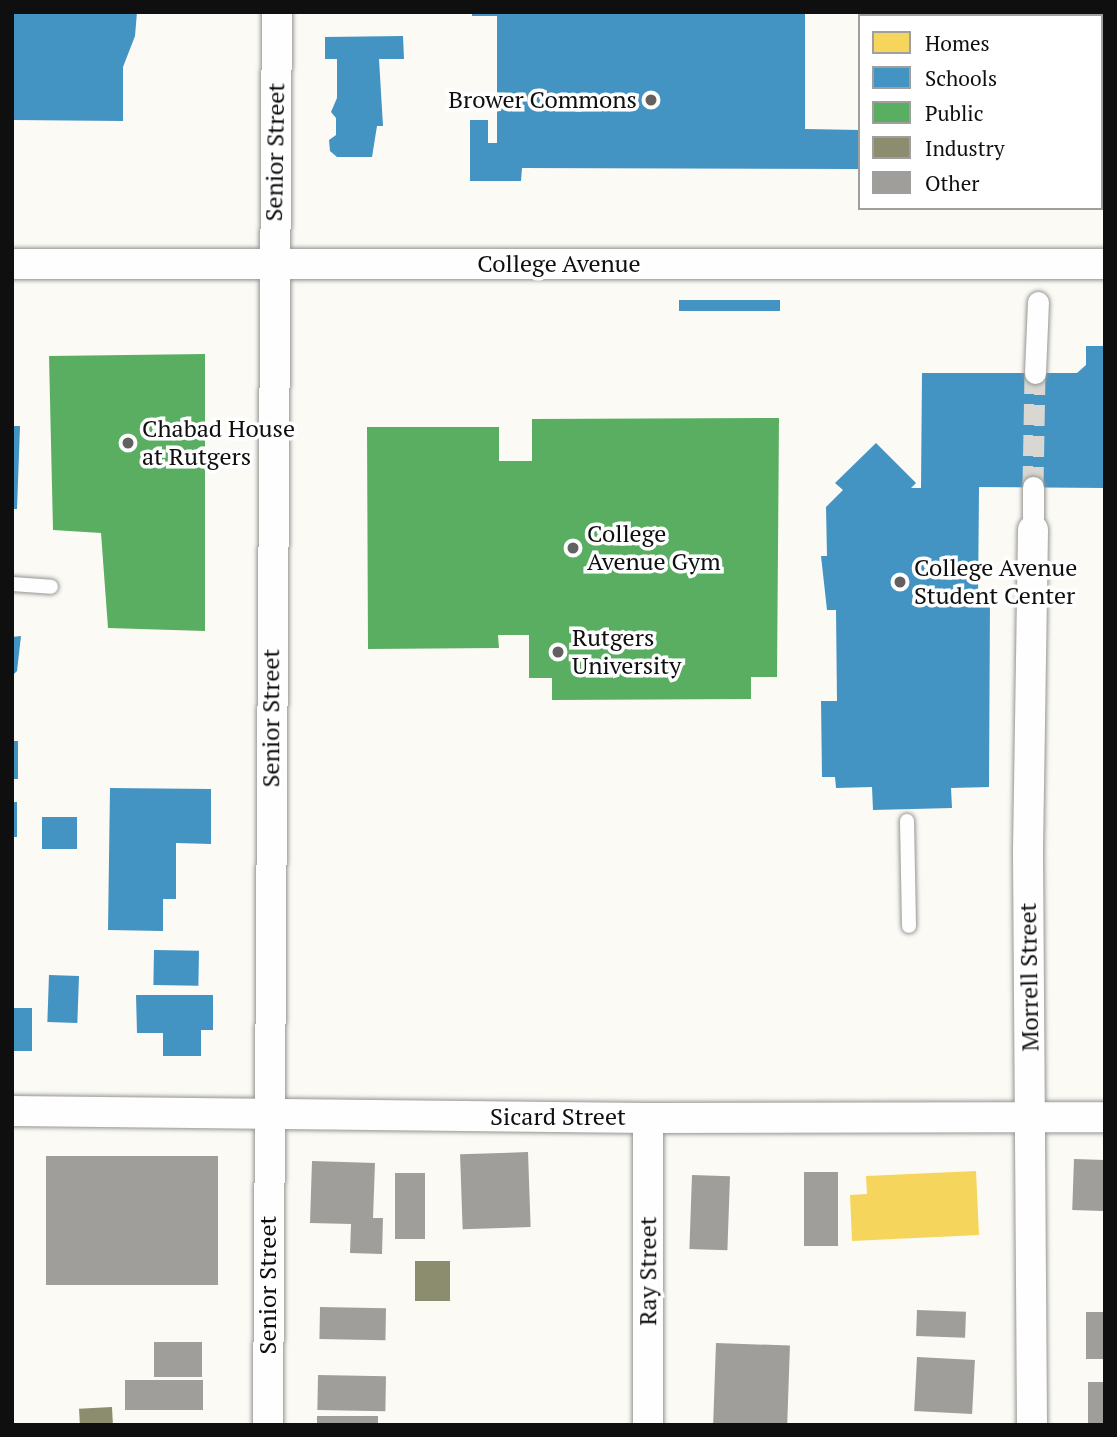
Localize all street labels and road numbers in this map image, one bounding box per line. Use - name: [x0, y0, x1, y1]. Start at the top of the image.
- street label: Senior Street: [259, 82, 291, 222]
- street label: College Avenue: [477, 250, 641, 278]
- street label: Senior Street: [257, 649, 285, 787]
- street label: Morrell Street: [1013, 902, 1045, 1052]
- street label: Sicard Street: [490, 1103, 626, 1131]
- street label: Senior Street: [254, 1216, 282, 1354]
- street label: Ray Street: [634, 1216, 662, 1326]

